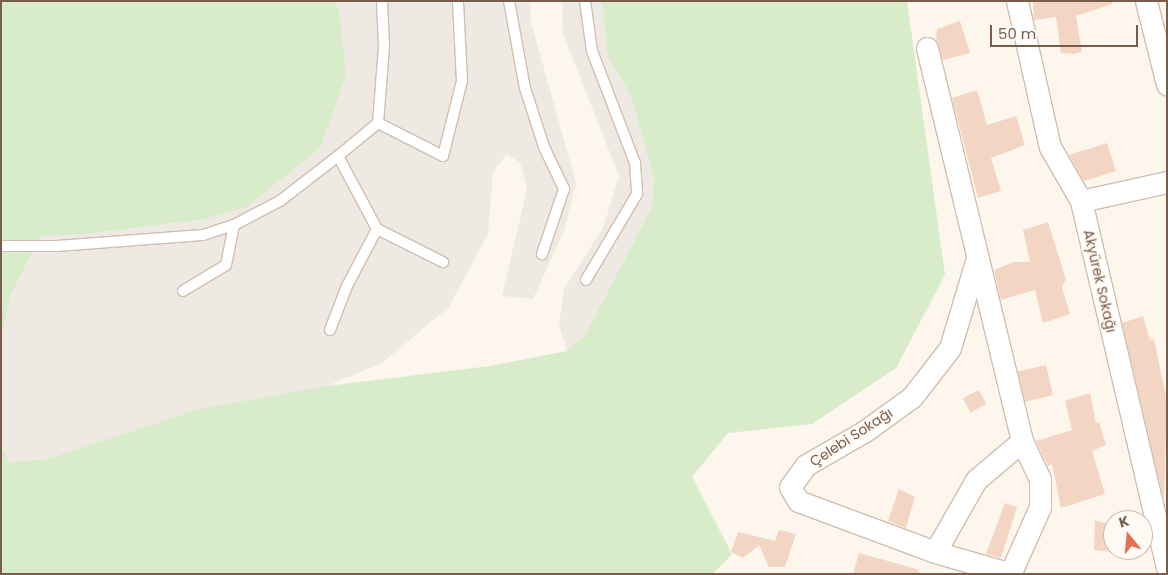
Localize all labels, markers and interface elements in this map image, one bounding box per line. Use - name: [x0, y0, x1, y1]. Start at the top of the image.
- scale bar: [993, 15, 1140, 47]
- text: 50 m: [998, 23, 1036, 44]
- street label: Akyürek Sokağı: [1080, 228, 1120, 334]
- street label: Çelebi Sokağı: [807, 404, 895, 470]
- north arrow: [1103, 510, 1153, 560]
- text: K: [1116, 511, 1131, 533]

